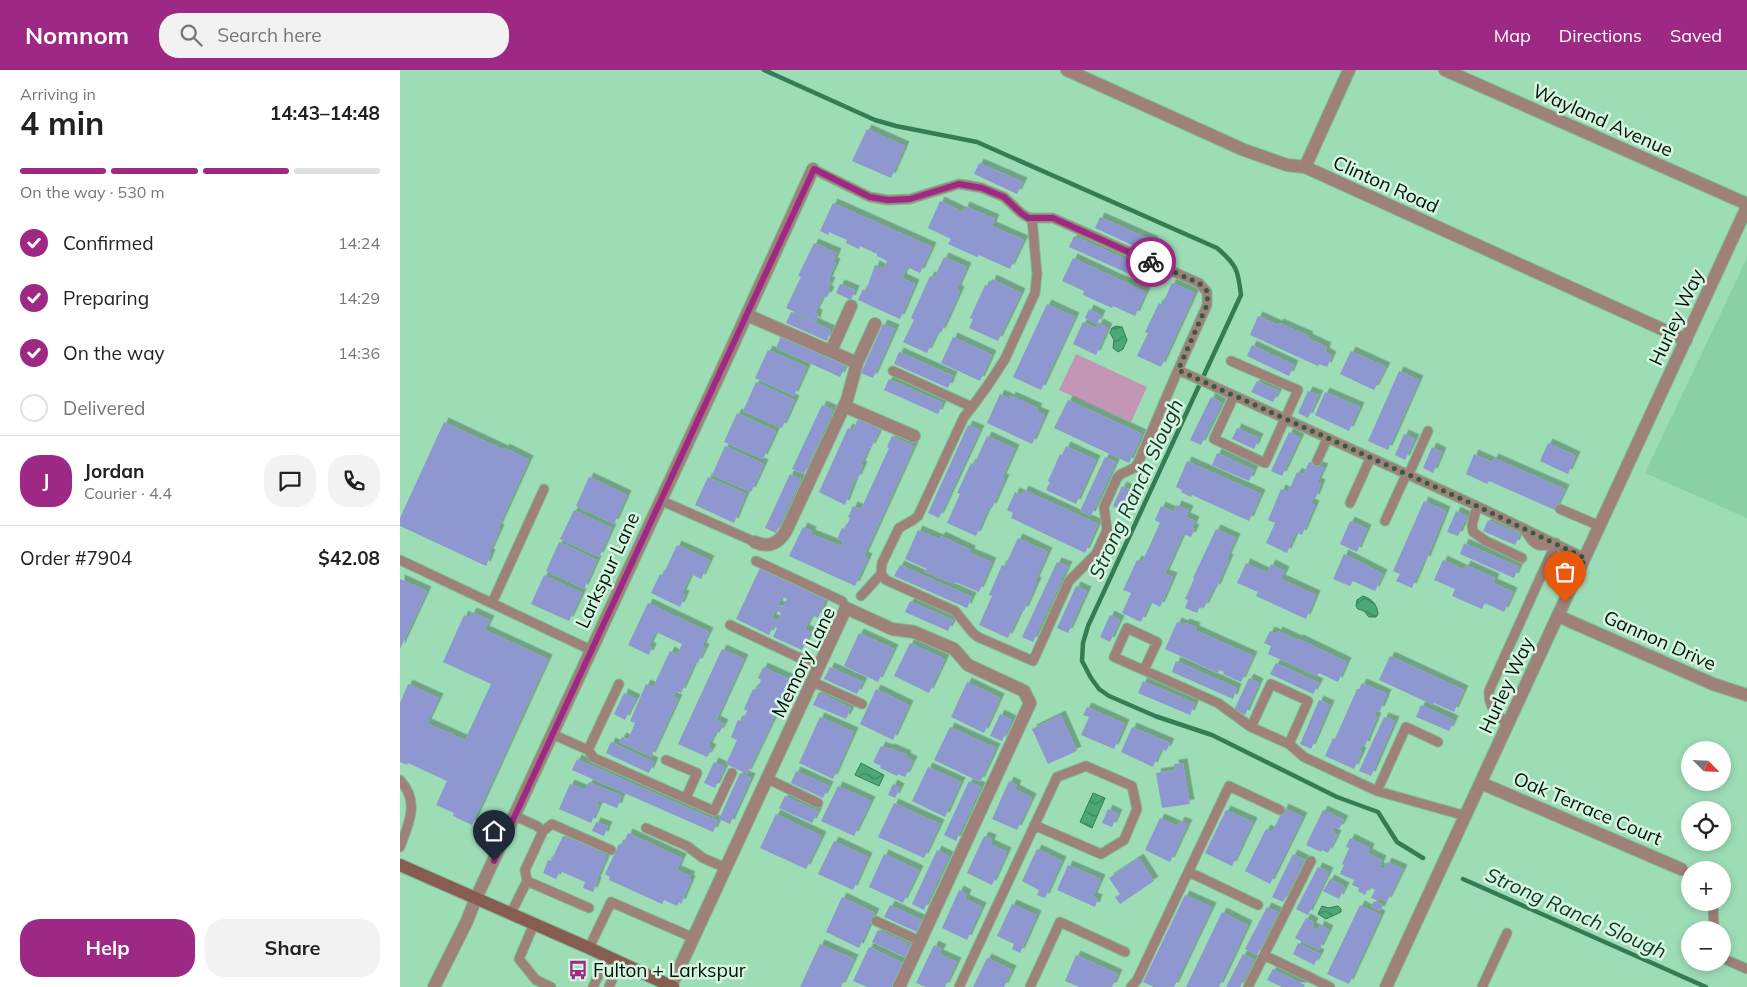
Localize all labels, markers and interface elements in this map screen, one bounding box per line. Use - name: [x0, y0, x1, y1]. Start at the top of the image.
- search box: [159, 13, 509, 58]
- text: Nomnom: [25, 20, 129, 50]
- icon: search: [177, 21, 205, 49]
- text: Search here: [217, 23, 322, 47]
- text: Map: [1494, 24, 1531, 47]
- text: Directions: [1559, 24, 1642, 47]
- text: Saved: [1670, 24, 1722, 47]
- street label: Wayland Avenue: [1529, 78, 1677, 162]
- text: Arriving in: [20, 84, 96, 104]
- text: 14:43–14:48: [270, 101, 380, 125]
- text: 4 min: [20, 103, 104, 143]
- street label: Clinton Road: [1329, 150, 1443, 218]
- text: On the way · 530 m: [20, 182, 165, 202]
- icon: check: [20, 229, 48, 257]
- text: Confirmed: [63, 231, 154, 255]
- text: 14:24: [338, 233, 380, 253]
- courier: [1126, 237, 1176, 287]
- icon: bike: [1137, 248, 1165, 276]
- street label: Hurley Way: [1643, 265, 1709, 369]
- icon: check: [20, 284, 48, 312]
- text: Preparing: [63, 286, 149, 310]
- text: 14:29: [338, 288, 380, 308]
- icon: check: [20, 339, 48, 367]
- text: On the way: [63, 341, 165, 365]
- text: 14:36: [338, 343, 380, 363]
- water label: Strong Ranch Slough: [1083, 395, 1188, 583]
- text: Delivered: [63, 396, 145, 420]
- button: chat: [264, 455, 316, 507]
- button: phone: [328, 455, 380, 507]
- text: Jordan: [84, 459, 144, 483]
- text: J: [43, 469, 49, 493]
- text: Courier · 4.4: [84, 483, 172, 503]
- street label: Larkspur Lane: [570, 508, 644, 632]
- text: Order #7904: [20, 546, 132, 570]
- text: $42.08: [318, 546, 380, 570]
- pin: [1544, 551, 1586, 602]
- icon: bag: [1551, 558, 1579, 586]
- street label: Memory Lane: [766, 603, 840, 721]
- street label: Gannon Drive: [1600, 605, 1720, 675]
- street label: Hurley Way: [1473, 633, 1539, 737]
- north arrow: [1681, 741, 1731, 791]
- map controls: [1681, 741, 1731, 971]
- street label: Oak Terrace Court: [1510, 766, 1666, 850]
- button: locate: [1681, 801, 1731, 851]
- pin: [473, 810, 515, 861]
- icon: home: [480, 817, 508, 845]
- water label: Strong Ranch Slough: [1482, 861, 1671, 964]
- button: +: [1681, 861, 1731, 911]
- button: Help: [20, 919, 195, 977]
- button: Share: [205, 919, 380, 977]
- button: −: [1681, 921, 1731, 971]
- place label: Fulton + Larkspur: [593, 958, 746, 982]
- bus stop icon: Fulton + Larkspur: [567, 959, 589, 981]

